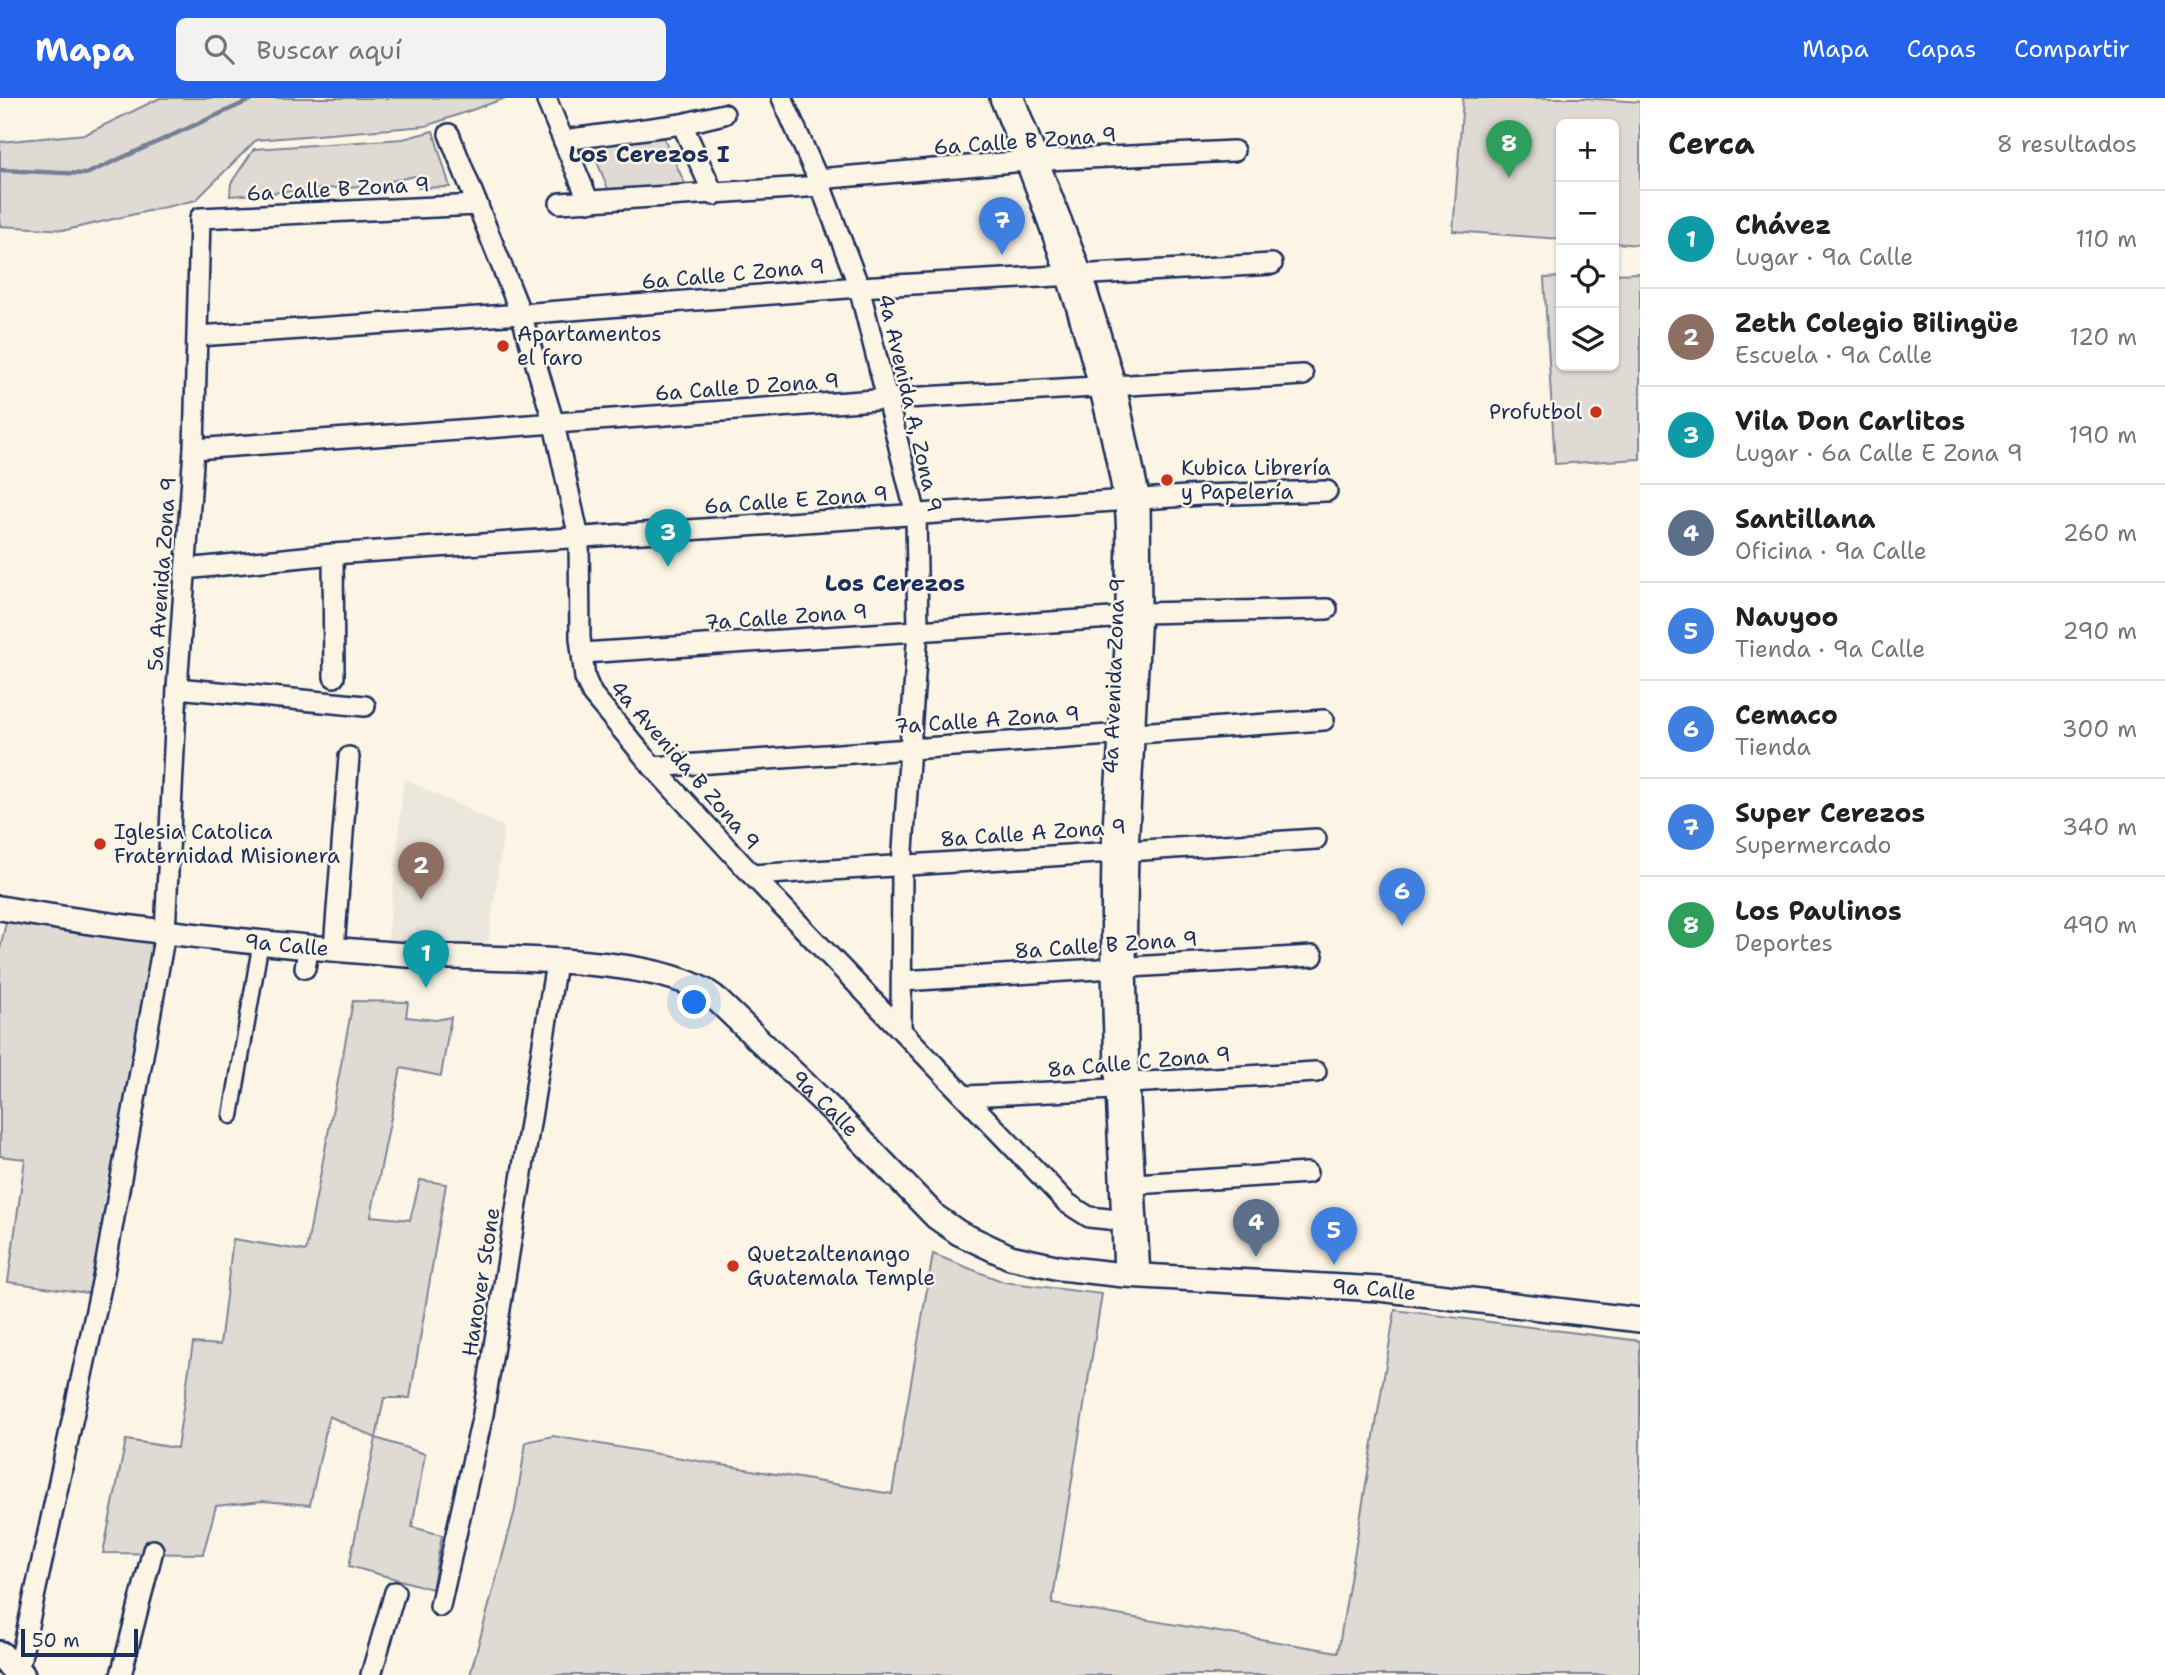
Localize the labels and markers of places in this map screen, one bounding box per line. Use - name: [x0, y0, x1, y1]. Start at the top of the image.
- pin: 8: [1486, 120, 1532, 178]
- pin: 7: [979, 197, 1025, 255]
- place label: Apartamentos el faro: [517, 320, 662, 372]
- marker: Apartamentos el faro: [495, 338, 511, 354]
- place label: Profutbol: [1489, 398, 1583, 426]
- marker: Profutbol: [1588, 404, 1604, 420]
- place label: Kubica Librería y Papelería: [1181, 454, 1331, 506]
- marker: Kubica Librería y Papelería: [1159, 472, 1175, 488]
- pin: 3: [645, 509, 691, 567]
- place label: Iglesia Catolica Fraternidad Misionera: [114, 818, 340, 870]
- marker: Iglesia Catolica Fraternidad Misionera: [92, 836, 108, 852]
- pin: 2: [398, 842, 444, 900]
- pin: 6: [1379, 868, 1425, 926]
- pin: 1: [403, 930, 449, 988]
- pin: 4: [1233, 1199, 1279, 1257]
- pin: 5: [1311, 1207, 1357, 1265]
- place label: Quetzaltenango Guatemala Temple: [747, 1240, 935, 1292]
- marker: Quetzaltenango Guatemala Temple: [725, 1258, 741, 1274]

